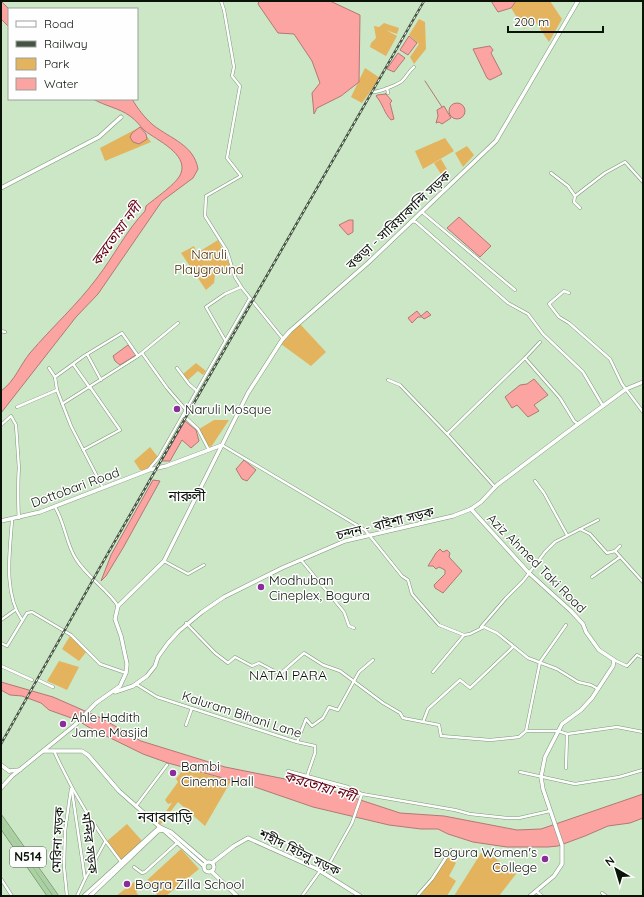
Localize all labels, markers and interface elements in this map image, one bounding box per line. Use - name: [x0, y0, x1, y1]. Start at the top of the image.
- legend: [8, 8, 138, 100]
- scale bar: [508, 8, 603, 34]
- text: 200 m: [514, 14, 549, 29]
- text: Road: [44, 16, 74, 31]
- text: Railway: [44, 36, 88, 51]
- text: Park: [44, 56, 69, 71]
- text: Water: [44, 76, 79, 91]
- street label: বগুড়া - সারিয়াকান্দি সড়ক: [342, 167, 454, 273]
- water label: করতোয়া নদী: [87, 196, 147, 269]
- park label: Naruli Playground: [174, 246, 244, 277]
- place label: Naruli Mosque: [185, 401, 271, 417]
- marker: Naruli Mosque: [172, 404, 182, 414]
- street label: Dottobari Road: [28, 464, 122, 510]
- district label: নারুলী: [167, 487, 206, 505]
- street label: চন্দন - বাইশা সড়ক: [334, 503, 436, 543]
- street label: Aziz Ahmed Taki Road: [484, 510, 590, 616]
- place label: Modhuban Cineplex, Bogura: [269, 572, 370, 603]
- marker: Modhuban Cineplex, Bogura: [256, 582, 266, 592]
- district label: NATAI PARA: [249, 666, 327, 684]
- street label: Kaluram Bihani Lane: [180, 687, 304, 741]
- place label: Ahle Hadith Jame Masjid: [71, 709, 148, 740]
- marker: Ahle Hadith Jame Masjid: [58, 719, 68, 729]
- place label: Bambi Cinema Hall: [181, 758, 254, 789]
- water label: করতোয়া নদী: [282, 766, 361, 806]
- marker: Bambi Cinema Hall: [168, 768, 178, 778]
- street label: মেরিনা সড়ক: [47, 806, 67, 874]
- district label: নবাববাড়ি: [137, 808, 193, 826]
- street label: মন্দির সড়ক: [78, 810, 102, 875]
- street label: শহীদ হিটলু সড়ক: [255, 825, 344, 880]
- place label: Bogura Women's College: [433, 844, 537, 875]
- road number: N514: [10, 847, 46, 867]
- north arrow: [596, 849, 636, 889]
- text: N: [602, 853, 617, 869]
- marker: Bogura Women's College: [540, 854, 550, 864]
- place label: Bogra Zilla School: [135, 876, 244, 892]
- marker: Bogra Zilla School: [122, 879, 132, 889]

